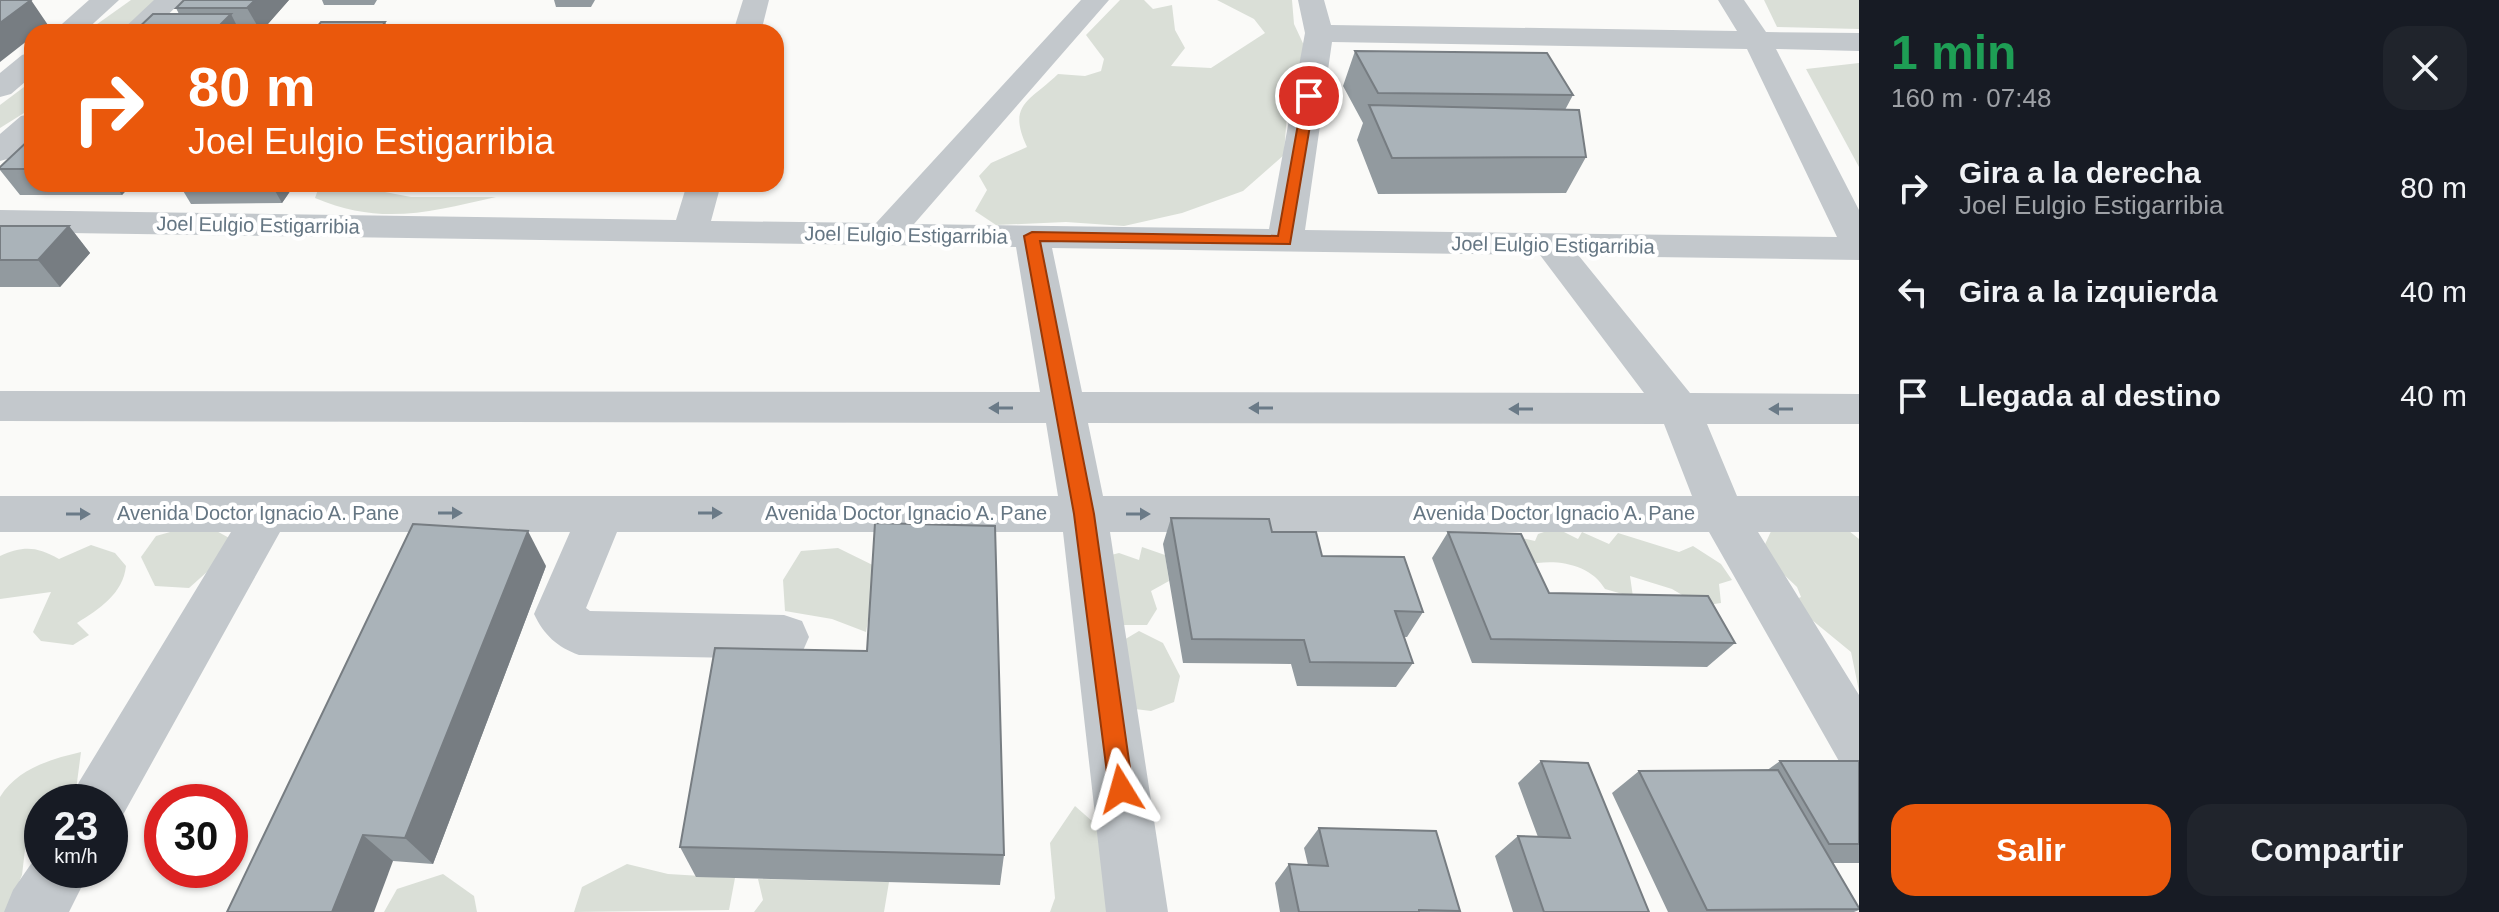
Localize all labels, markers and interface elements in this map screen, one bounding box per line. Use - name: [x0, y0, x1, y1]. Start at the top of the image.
- text: 1 min: [1891, 26, 2016, 79]
- button: close: [2383, 26, 2467, 110]
- text: 80 m: [188, 55, 316, 118]
- icon: right: [56, 56, 160, 160]
- pin: [1275, 62, 1343, 130]
- icon: arrive: [1287, 74, 1331, 118]
- text: 160 m · 07:48: [1891, 83, 2051, 113]
- text: Joel Eulgio Estigarribia: [188, 121, 554, 162]
- text: Gira a la derecha: [1959, 156, 2201, 189]
- icon: right: [1891, 166, 1935, 210]
- text: 80 m: [2400, 171, 2467, 204]
- text: Joel Eulgio Estigarribia: [1959, 190, 2223, 220]
- street label: Joel Eulgio Estigarribia: [156, 212, 361, 238]
- street label: Joel Eulgio Estigarribia: [804, 222, 1009, 248]
- street label: Joel Eulgio Estigarribia: [1451, 232, 1656, 258]
- icon: left: [1891, 270, 1935, 314]
- text: Gira a la izquierda: [1959, 275, 2217, 308]
- text: 40 m: [2400, 275, 2467, 308]
- icon: arrive: [1891, 374, 1935, 418]
- text: Llegada al destino: [1959, 379, 2221, 412]
- text: 40 m: [2400, 379, 2467, 412]
- one-way arrow: [988, 402, 1013, 414]
- one-way arrow: [1248, 402, 1273, 414]
- one-way arrow: [1508, 403, 1533, 415]
- one-way arrow: [1768, 403, 1793, 415]
- street label: Avenida Doctor Ignacio A. Pane: [117, 502, 399, 524]
- street label: Avenida Doctor Ignacio A. Pane: [765, 502, 1047, 524]
- street label: Avenida Doctor Ignacio A. Pane: [1413, 502, 1695, 524]
- one-way arrow: [438, 507, 463, 519]
- one-way arrow: [698, 507, 723, 519]
- one-way arrow: [66, 508, 91, 520]
- one-way arrow: [1126, 508, 1151, 520]
- position arrow: [1079, 747, 1163, 831]
- speed limit sign: 30: [144, 784, 248, 888]
- text: 23: [54, 804, 98, 848]
- button: Salir: [1891, 804, 2171, 896]
- button: Compartir: [2187, 804, 2467, 896]
- text: km/h: [54, 845, 98, 867]

